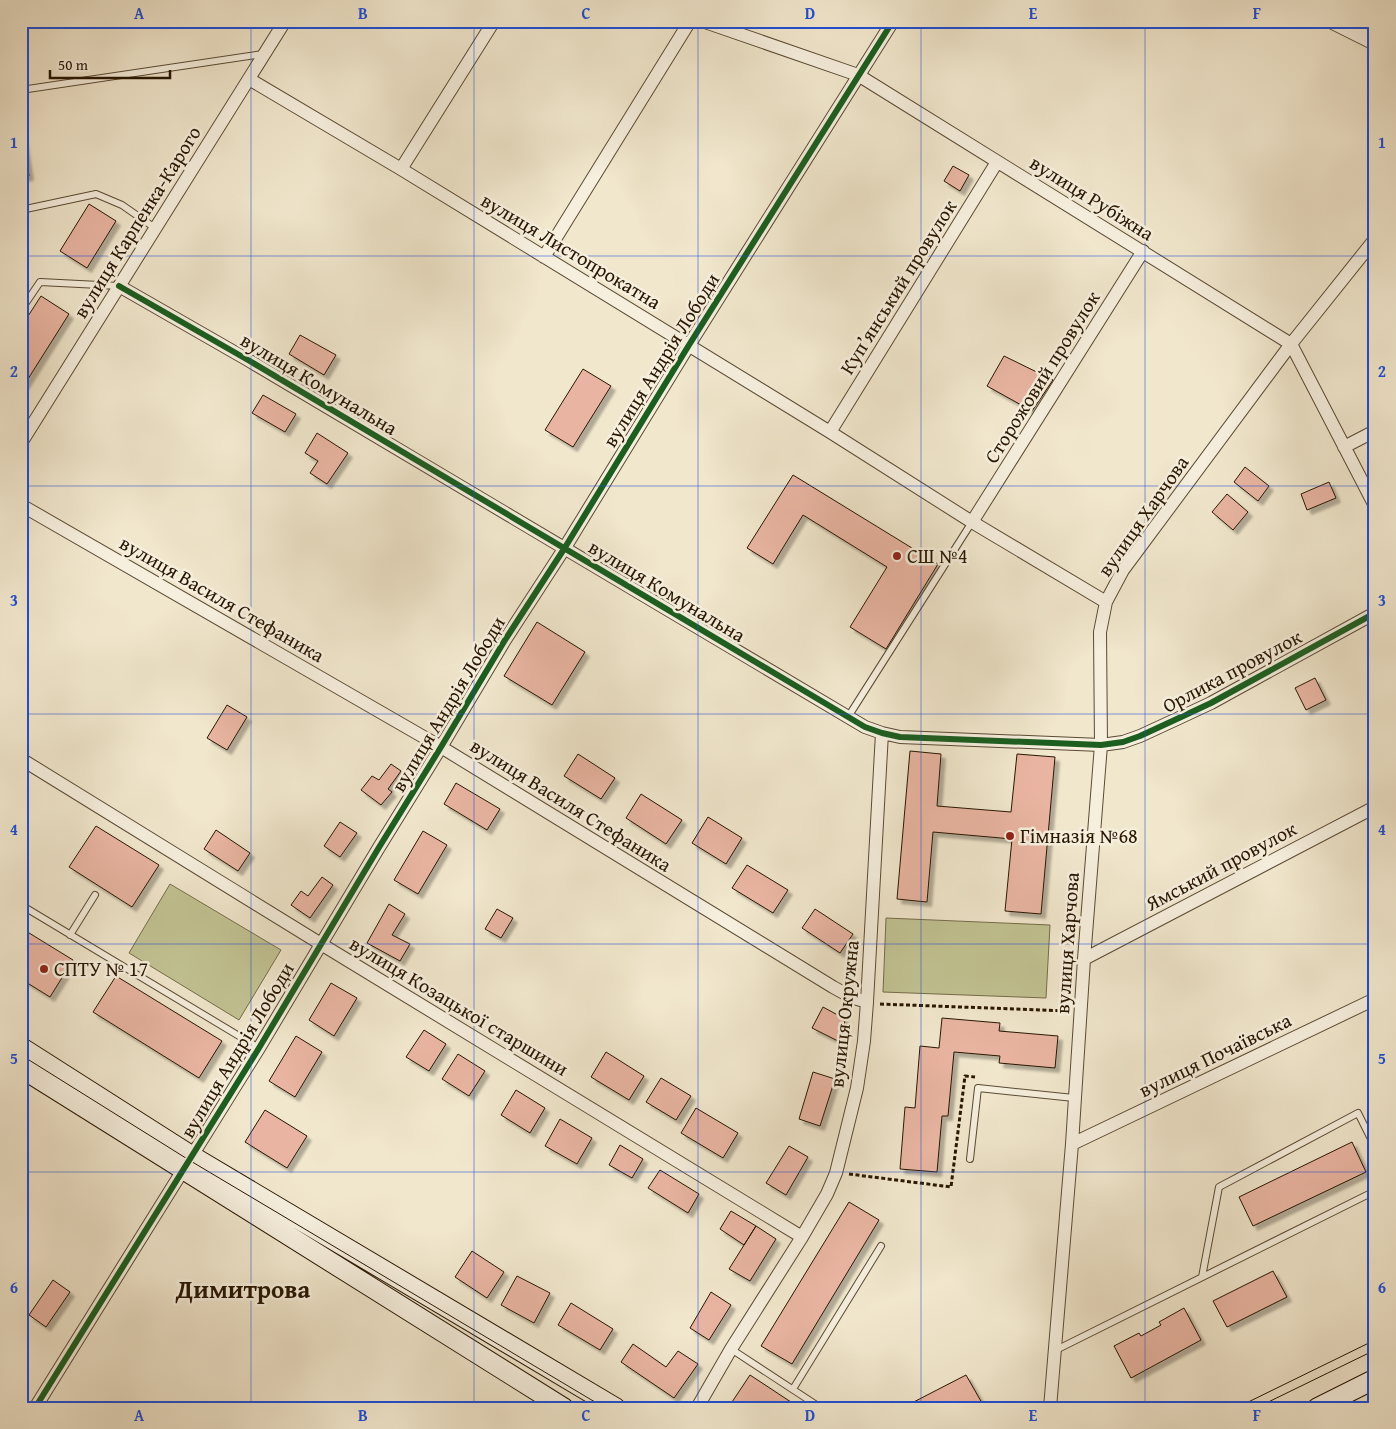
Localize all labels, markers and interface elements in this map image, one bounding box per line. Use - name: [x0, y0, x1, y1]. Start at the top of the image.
- text: A: [134, 1, 145, 25]
- text: B: [358, 1, 368, 25]
- text: C: [581, 1, 591, 25]
- text: D: [805, 1, 815, 25]
- text: E: [1029, 1, 1038, 25]
- text: F: [1253, 1, 1261, 25]
- scale bar: [50, 48, 170, 80]
- text: 50 m: [58, 54, 89, 75]
- street label: вулиця Карпенка-Карого: [65, 120, 208, 324]
- text: 1: [10, 130, 18, 154]
- text: 1: [1378, 130, 1386, 154]
- street label: вулиця Рубіжна: [1025, 148, 1160, 248]
- street label: вулиця Листопрокатна: [476, 185, 667, 316]
- street label: Куп’янський провулок: [832, 193, 963, 380]
- street label: вулиця Андрія Лободи: [595, 267, 726, 452]
- street label: Сторожовий провулок: [977, 284, 1107, 469]
- street label: вулиця Комунальна: [235, 325, 404, 442]
- text: 2: [10, 359, 18, 383]
- text: 2: [1378, 359, 1386, 383]
- street label: вулиця Харчова: [1090, 449, 1195, 582]
- street label: вулиця Василя Стефаника: [114, 528, 330, 669]
- street label: вулиця Комунальна: [583, 532, 752, 649]
- place label: СШ №4: [907, 541, 968, 570]
- marker: СШ №4: [891, 550, 903, 562]
- text: 3: [10, 588, 18, 612]
- text: 3: [1378, 588, 1386, 612]
- street label: вулиця Андрія Лободи: [384, 610, 512, 797]
- street label: Орлика провулок: [1157, 621, 1307, 720]
- street label: вулиця Василя Стефаника: [465, 731, 678, 879]
- street label: Ямський провулок: [1139, 813, 1302, 918]
- text: 4: [10, 817, 18, 841]
- text: 4: [1378, 817, 1386, 841]
- place label: Гімназія №68: [1020, 821, 1138, 850]
- marker: Гімназія №68: [1004, 830, 1016, 842]
- street label: вулиця Харчова: [1047, 871, 1086, 1015]
- street label: вулиця Козацької старшини: [344, 929, 574, 1083]
- street label: вулиця Окружна: [821, 938, 866, 1089]
- place label: СПТУ № 17: [54, 954, 148, 983]
- street label: вулиця Андрія Лободи: [173, 956, 301, 1143]
- marker: СПТУ № 17: [38, 963, 50, 975]
- street label: вулиця Почаївська: [1134, 1005, 1296, 1104]
- text: 5: [10, 1046, 18, 1070]
- text: 5: [1378, 1046, 1386, 1070]
- district label: Димитрова: [175, 1271, 310, 1307]
- text: 6: [10, 1275, 18, 1299]
- text: 6: [1378, 1275, 1386, 1299]
- text: A: [134, 1403, 145, 1427]
- text: B: [358, 1403, 368, 1427]
- text: C: [581, 1403, 591, 1427]
- text: D: [805, 1403, 815, 1427]
- text: E: [1029, 1403, 1038, 1427]
- text: F: [1253, 1403, 1261, 1427]

